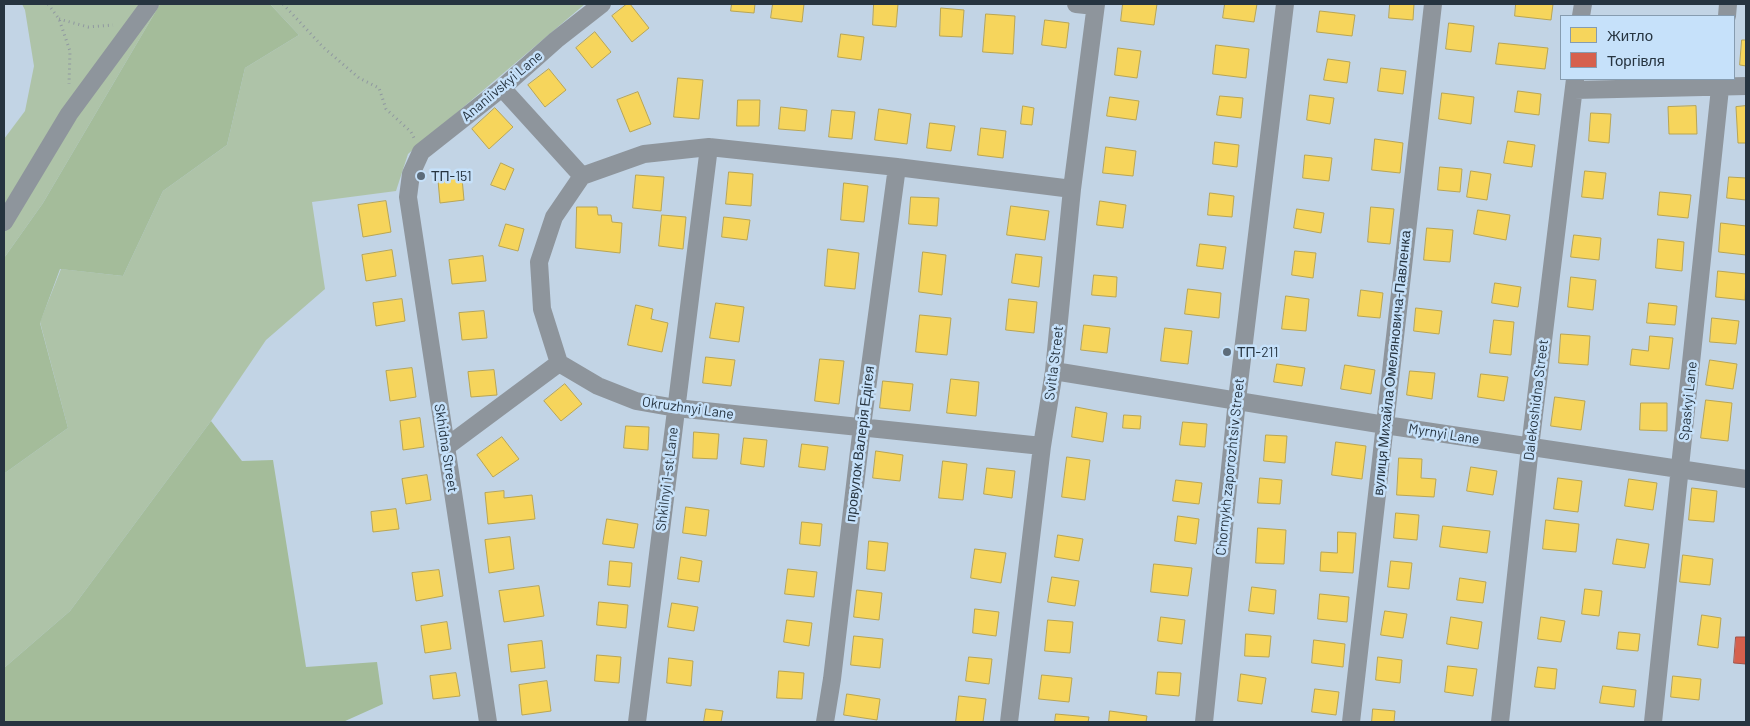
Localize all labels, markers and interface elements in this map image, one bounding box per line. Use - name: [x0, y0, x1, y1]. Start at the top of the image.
- legend: [1560, 15, 1735, 80]
- text: Житло: [1607, 26, 1653, 44]
- street label: Ananiivskyi Lane: [458, 47, 546, 125]
- text: Торгівля: [1607, 51, 1665, 69]
- place label: ТП-151: [431, 168, 472, 184]
- marker: ТП-151: [415, 170, 427, 182]
- street label: вулиця Михайла Омеляновича-Павленка: [1370, 229, 1414, 497]
- street label: Svitla Street: [1041, 325, 1067, 401]
- street label: Dalekoshidna Street: [1520, 338, 1552, 462]
- place label: ТП-211: [1237, 344, 1278, 360]
- marker: ТП-211: [1221, 346, 1233, 358]
- street label: Spaskyi Lane: [1675, 361, 1701, 441]
- street label: провулок Валерія Едігея: [842, 365, 878, 523]
- street label: Chornykh zaporozhtsiv Street: [1212, 378, 1248, 556]
- street label: Okruzhnyi Lane: [641, 393, 735, 423]
- street label: Skhidna Street: [431, 402, 461, 494]
- street label: Myrnyi Lane: [1407, 420, 1481, 448]
- street label: Shkilnyi 1-st Lane: [652, 426, 682, 532]

